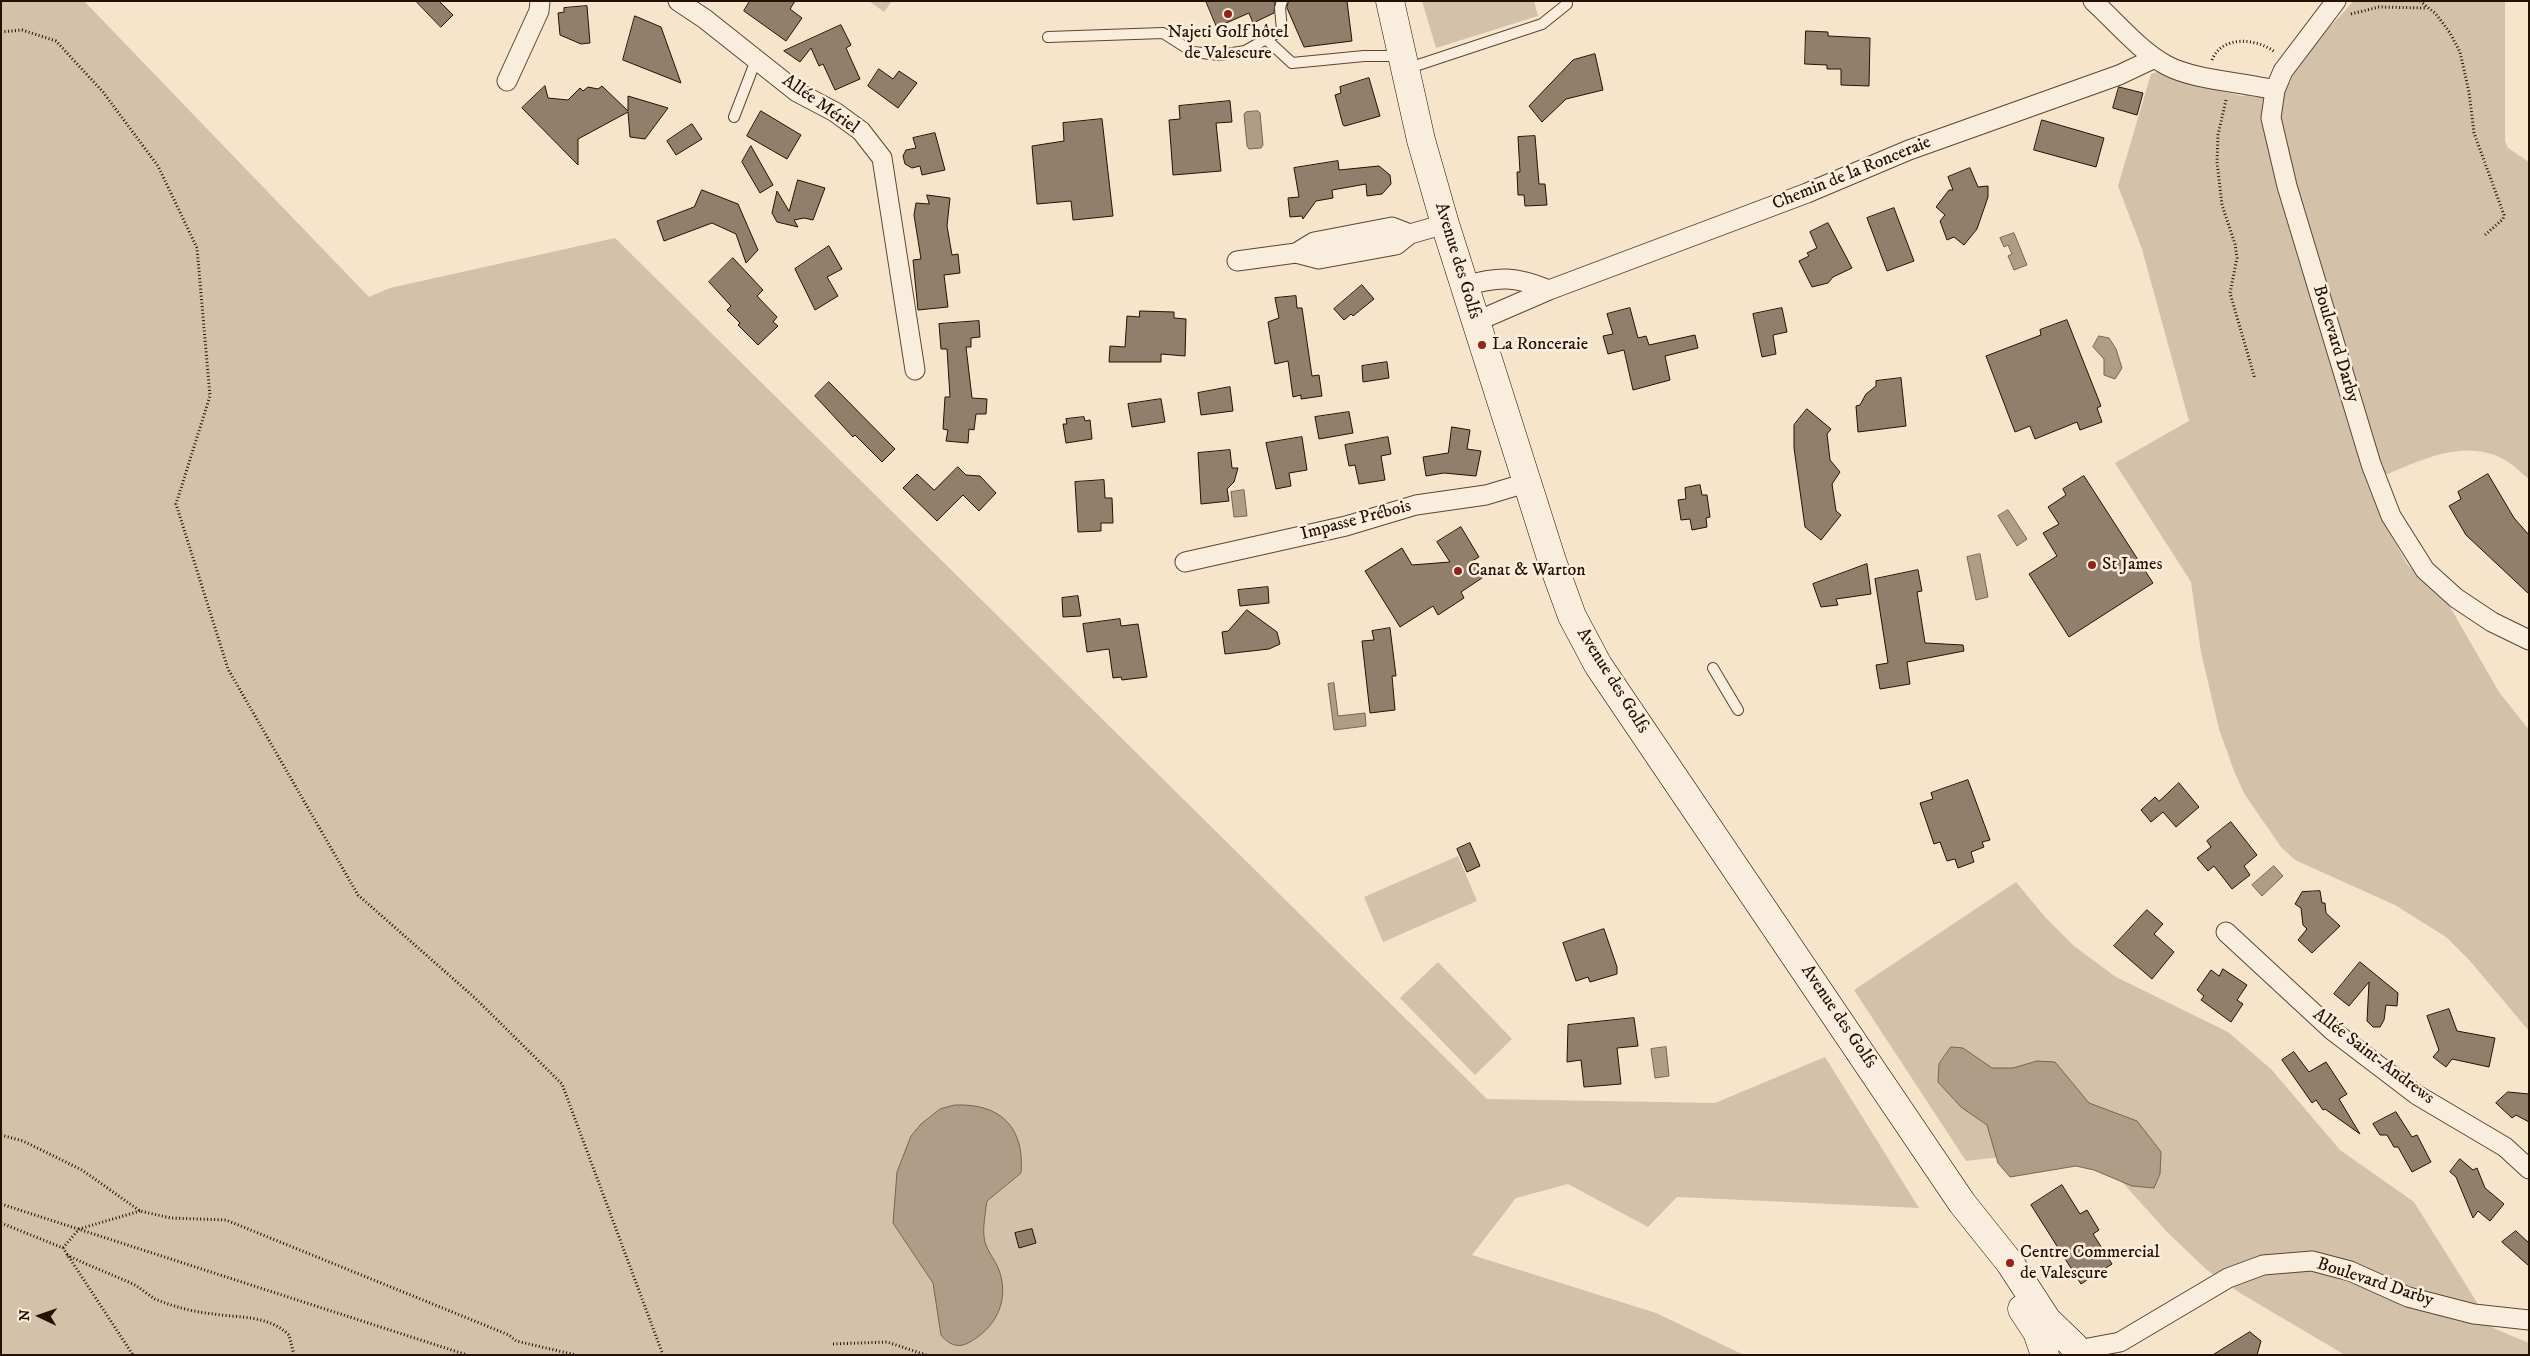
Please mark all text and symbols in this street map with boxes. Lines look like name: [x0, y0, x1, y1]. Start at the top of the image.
marker: Najeti Golf hôtel de Valescure: [1222, 8, 1234, 20]
place label: Najeti Golf hôtel de Valescure: [1167, 22, 1289, 64]
street label: Allée Mériel: [777, 71, 863, 139]
street label: Chemin de la Ronceraie: [1770, 132, 1934, 216]
street label: Avenue des Golfs: [1429, 200, 1485, 322]
street label: Boulevard Darby: [2307, 283, 2363, 405]
place label: La Ronceraie: [1492, 334, 1588, 356]
marker: La Ronceraie: [1476, 339, 1488, 351]
street label: Impasse Prébois: [1298, 496, 1414, 546]
place label: St James: [2102, 554, 2162, 576]
marker: St James: [2086, 559, 2098, 571]
place label: Canat & Warton: [1468, 560, 1586, 582]
marker: Canat & Warton: [1452, 565, 1464, 577]
street label: Avenue des Golfs: [1571, 624, 1653, 738]
street label: Avenue des Golfs: [1795, 961, 1881, 1073]
street label: Allée Saint-Andrews: [2308, 1004, 2438, 1110]
place label: Centre Commercial de Valescure: [2020, 1242, 2160, 1284]
street label: Boulevard Darby: [2314, 1254, 2436, 1312]
marker: Centre Commercial de Valescure: [2004, 1257, 2016, 1269]
north arrow: [15, 1291, 65, 1341]
text: N: [16, 1309, 34, 1321]

